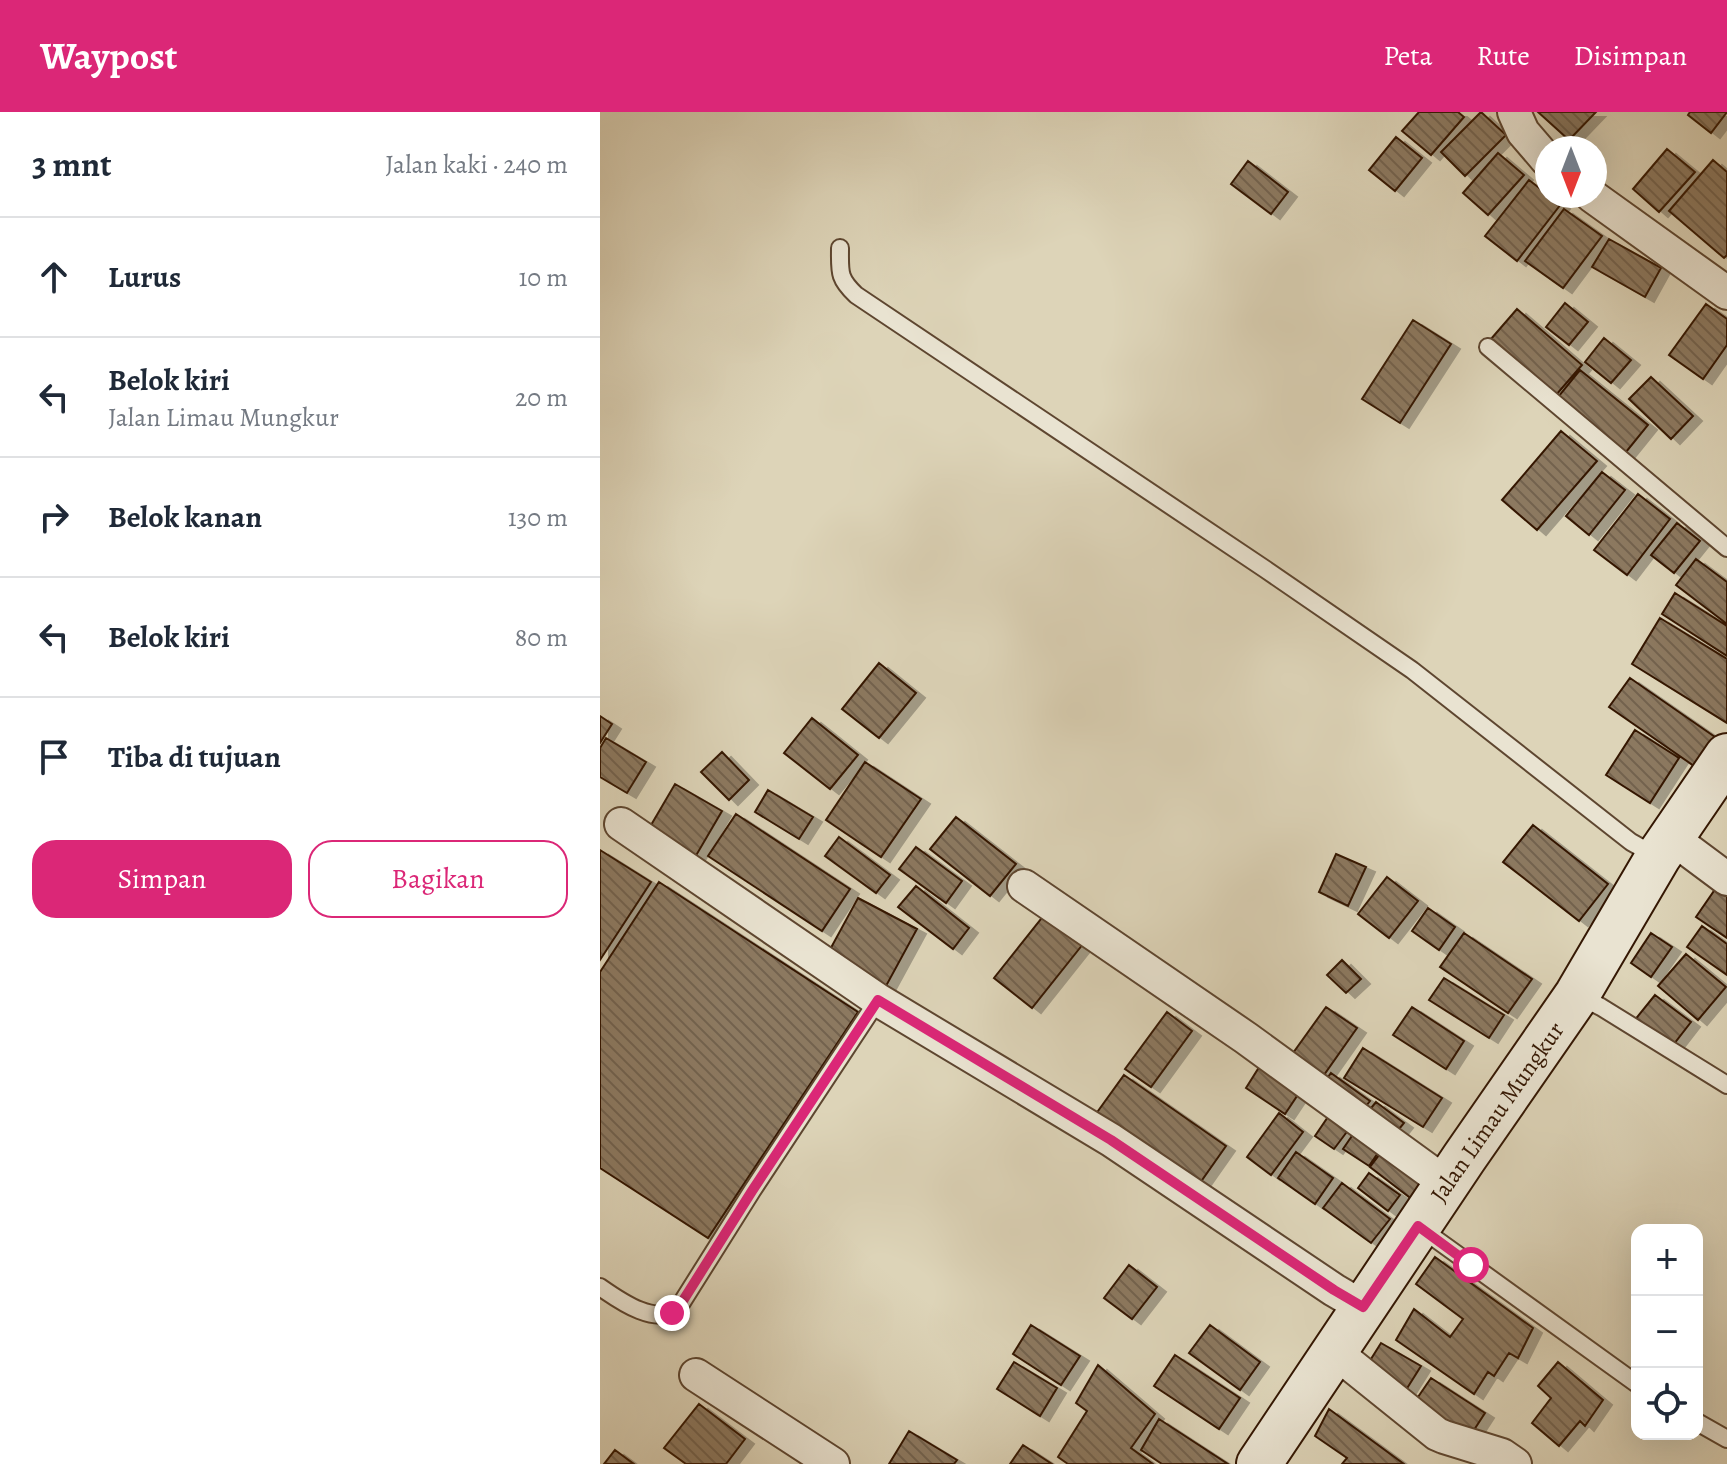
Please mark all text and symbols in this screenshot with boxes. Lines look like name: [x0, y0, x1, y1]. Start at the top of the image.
text: Waypost: [40, 30, 177, 82]
text: Peta: [1384, 37, 1433, 75]
text: Rute: [1477, 37, 1530, 75]
text: Disimpan: [1574, 37, 1687, 75]
north arrow: [1535, 136, 1607, 208]
text: 3 mnt: [32, 141, 111, 188]
text: Jalan kaki · 240 m: [385, 147, 568, 182]
icon: ahead: [32, 255, 76, 299]
text: Lurus: [108, 257, 181, 297]
text: 10 m: [518, 260, 568, 295]
text: Belok kiri: [108, 360, 230, 400]
icon: left: [32, 375, 76, 419]
text: 20 m: [515, 380, 568, 415]
text: Jalan Limau Mungkur: [108, 400, 339, 435]
icon: right: [32, 495, 76, 539]
text: Belok kanan: [108, 497, 262, 537]
text: 130 m: [508, 500, 568, 535]
icon: left: [32, 615, 76, 659]
text: Belok kiri: [108, 617, 230, 657]
text: 80 m: [515, 620, 568, 655]
icon: arrive: [32, 735, 76, 779]
text: Tiba di tujuan: [108, 737, 281, 777]
button: Simpan: [32, 840, 292, 918]
button: Bagikan: [308, 840, 568, 918]
street label: Jalan Limau Mungkur: [1423, 1015, 1571, 1209]
map controls: [1631, 1224, 1703, 1440]
button: +: [1631, 1224, 1703, 1296]
route start: [1453, 1247, 1489, 1283]
route end: [654, 1295, 690, 1331]
button: −: [1631, 1296, 1703, 1368]
button: locate: [1631, 1368, 1703, 1440]

